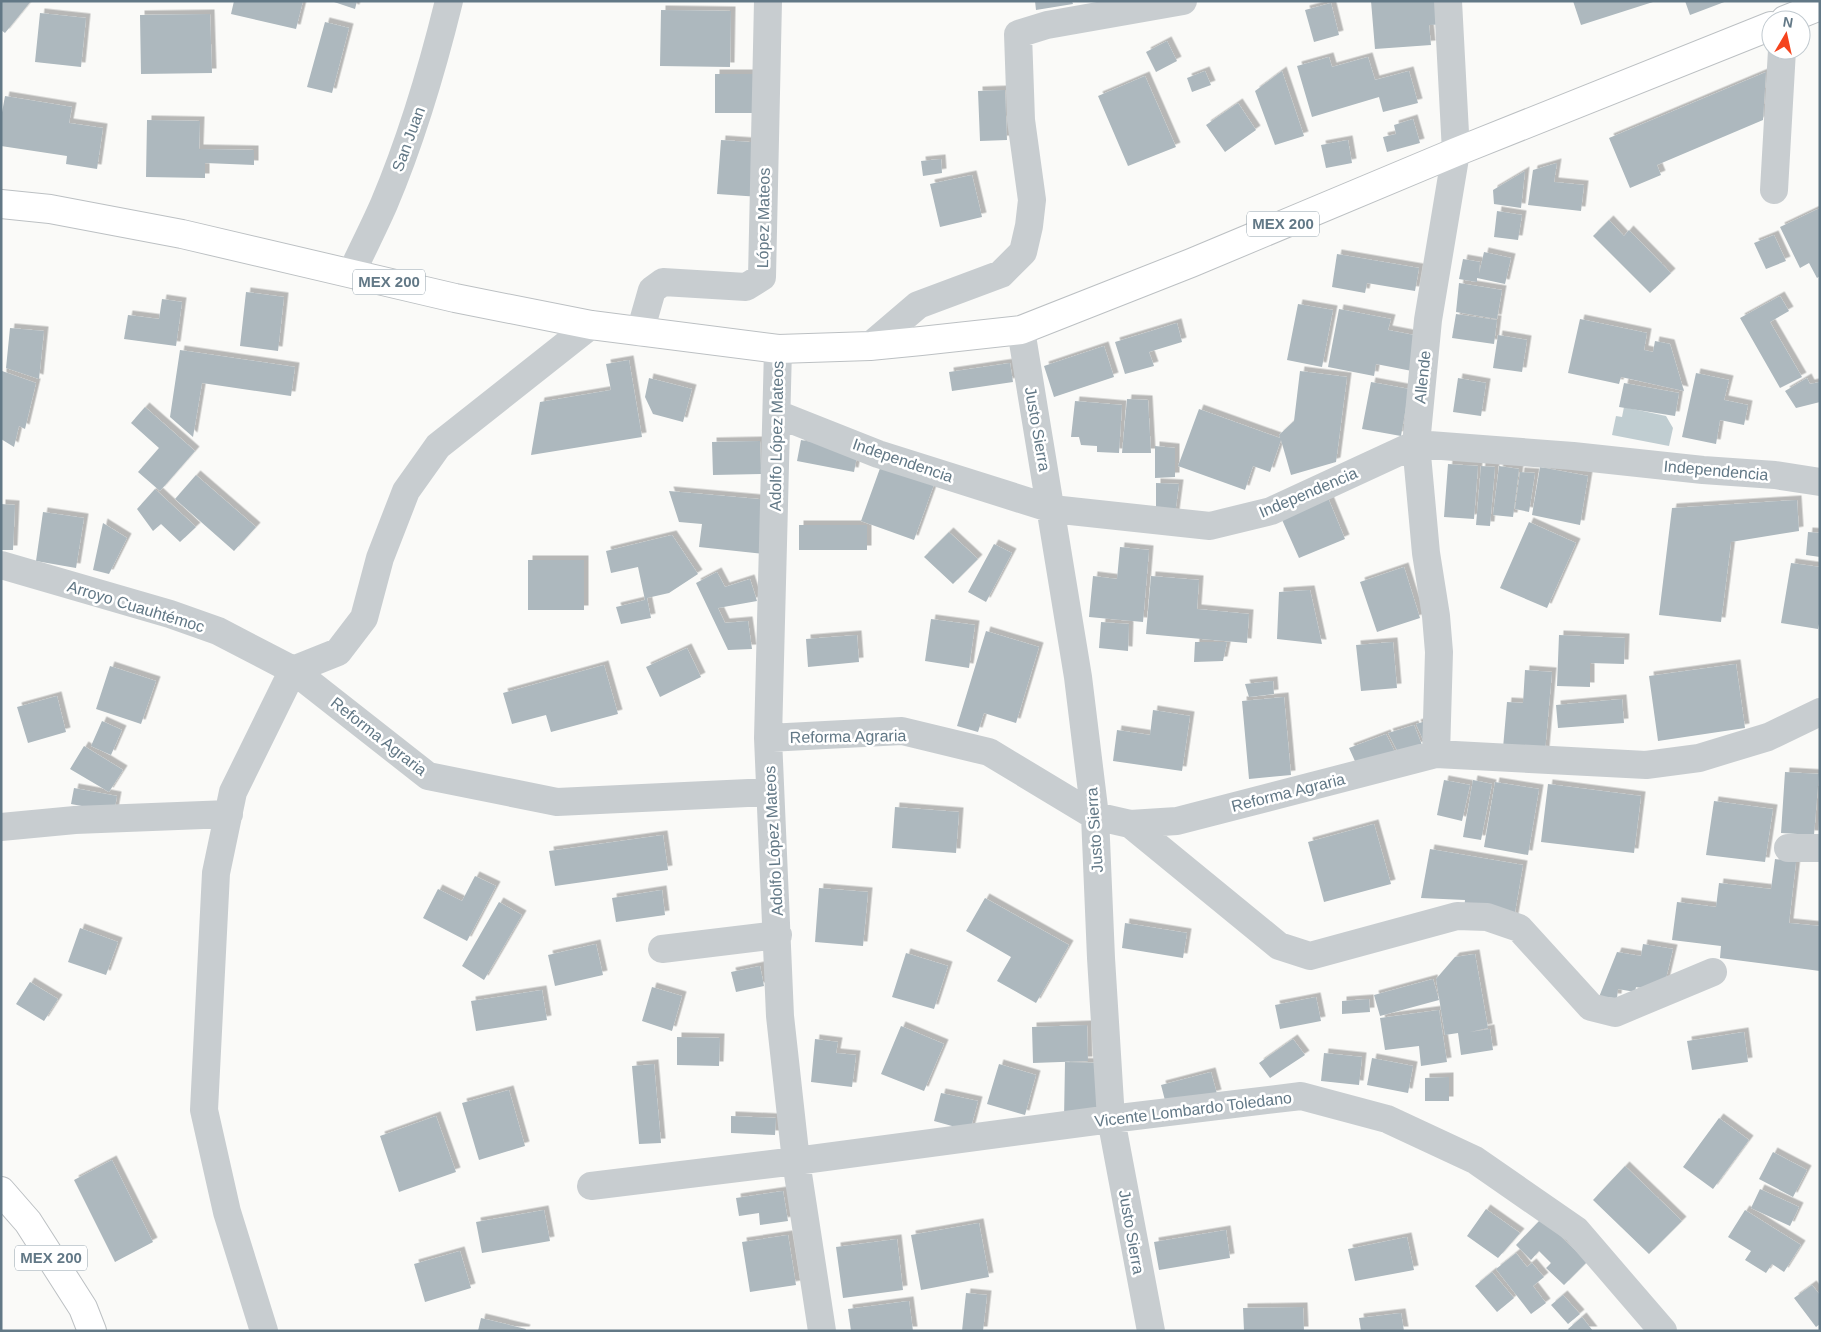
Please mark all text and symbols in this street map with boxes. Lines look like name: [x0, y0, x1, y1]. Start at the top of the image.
north arrow: [1761, 10, 1811, 60]
text: N: [1782, 13, 1794, 31]
street label: San Juan: [389, 104, 428, 174]
street label: López Mateos: [754, 168, 773, 268]
road number: MEX 200: [1247, 212, 1319, 236]
road number: MEX 200: [353, 270, 425, 294]
street label: Allende: [1411, 350, 1434, 404]
street label: Adolfo López Mateos: [767, 361, 786, 511]
street label: Justo Sierra: [1022, 386, 1053, 473]
street label: Independencia: [850, 435, 955, 486]
street label: Independencia: [1663, 457, 1769, 484]
street label: Independencia: [1257, 464, 1360, 521]
street label: Arroyo Cuauhtémoc: [65, 578, 206, 635]
street label: Reforma Agraria: [328, 694, 430, 779]
street label: Reforma Agraria: [790, 727, 906, 746]
street label: Adolfo López Mateos: [761, 765, 786, 916]
street label: Reforma Agraria: [1230, 770, 1347, 815]
street label: Justo Sierra: [1083, 787, 1106, 873]
street label: Vicente Lombardo Toledano: [1093, 1089, 1293, 1130]
street label: Justo Sierra: [1116, 1189, 1147, 1276]
road number: MEX 200: [15, 1246, 87, 1270]

